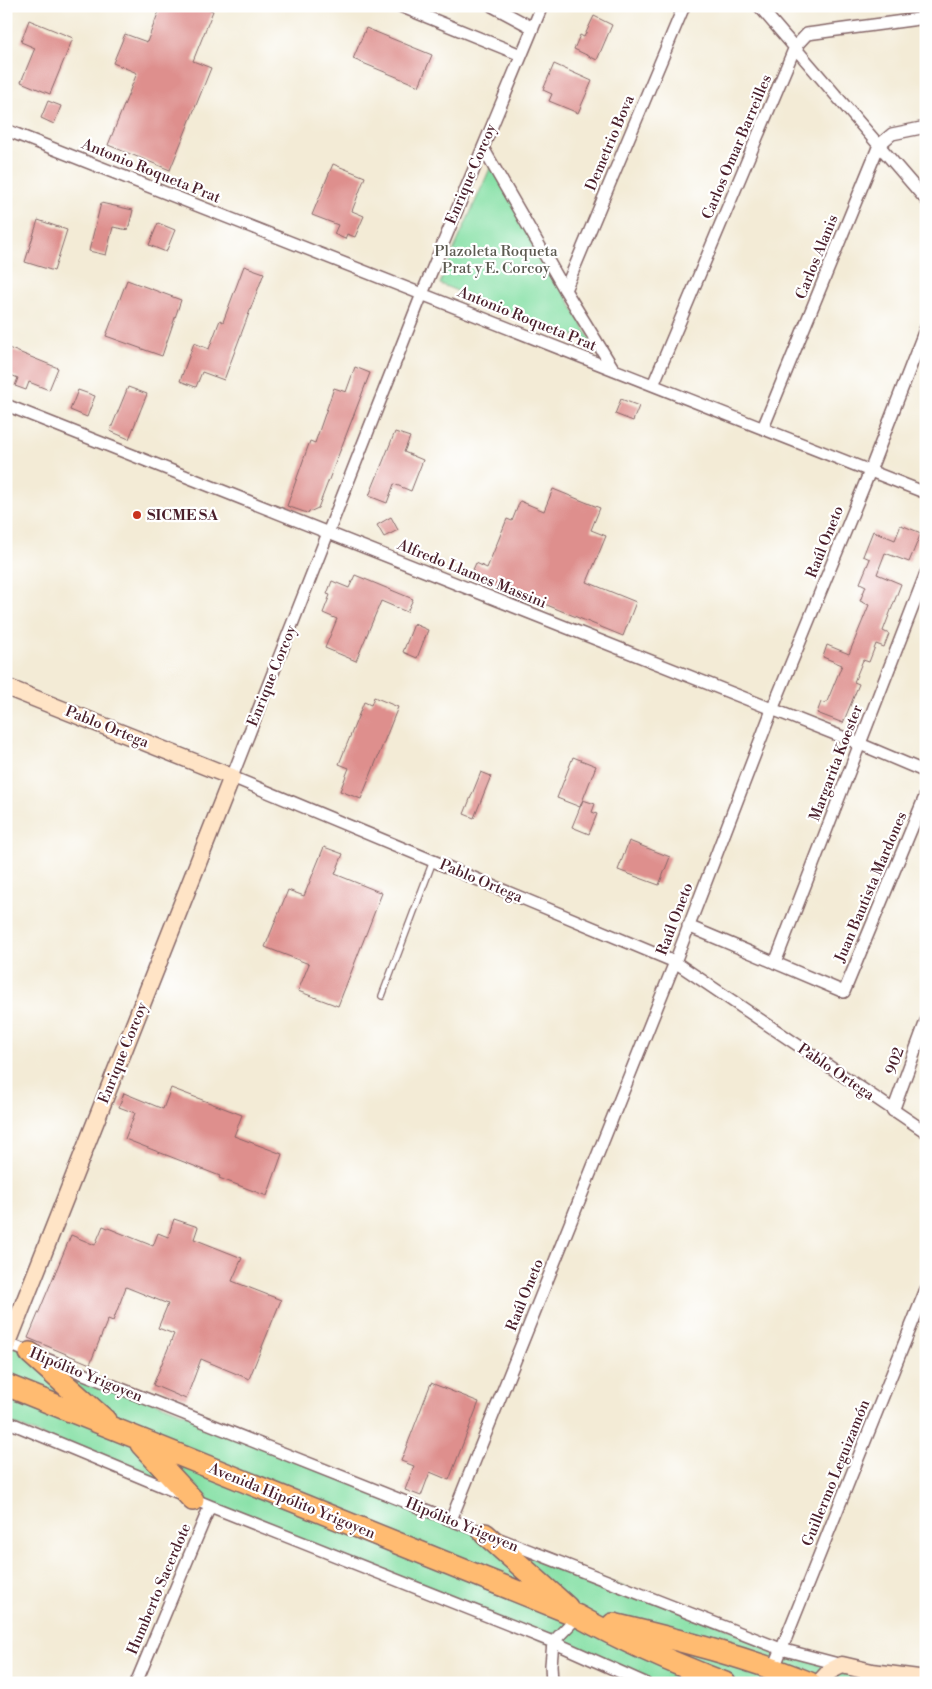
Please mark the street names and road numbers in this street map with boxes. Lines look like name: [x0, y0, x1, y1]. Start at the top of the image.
street label: Carlos Omar Barreilles: [698, 72, 776, 222]
street label: Demetrio Bova: [581, 92, 639, 194]
street label: Enrique Corcoy: [441, 120, 501, 227]
street label: Antonio Roqueta Prat: [78, 134, 224, 208]
street label: Carlos Alanis: [791, 212, 843, 302]
street label: Antonio Roqueta Prat: [454, 282, 600, 356]
street label: Raúl Oneto: [802, 503, 848, 581]
street label: Alfredo Llames Massini: [394, 535, 549, 613]
street label: Enrique Corcoy: [243, 622, 301, 729]
street label: Pablo Ortega: [62, 702, 152, 753]
street label: Margarita Koester: [805, 702, 867, 824]
street label: Juan Bautista Mardones: [830, 809, 911, 966]
street label: Pablo Ortega: [437, 855, 526, 907]
street label: Raúl Oneto: [652, 880, 698, 958]
street label: Enrique Corcoy: [94, 999, 152, 1106]
street label: Pablo Ortega: [794, 1039, 878, 1105]
street label: 902: [881, 1045, 909, 1077]
street label: Raúl Oneto: [502, 1256, 548, 1334]
street label: Hipólito Yrigoyen: [27, 1344, 145, 1406]
street label: Guillermo Leguizamón: [798, 1397, 874, 1549]
street label: Avenida Hipólito Yrigoyen: [205, 1458, 378, 1543]
street label: Hipólito Yrigoyen: [403, 1494, 521, 1556]
street label: Humberto Sacerdote: [123, 1521, 195, 1657]

